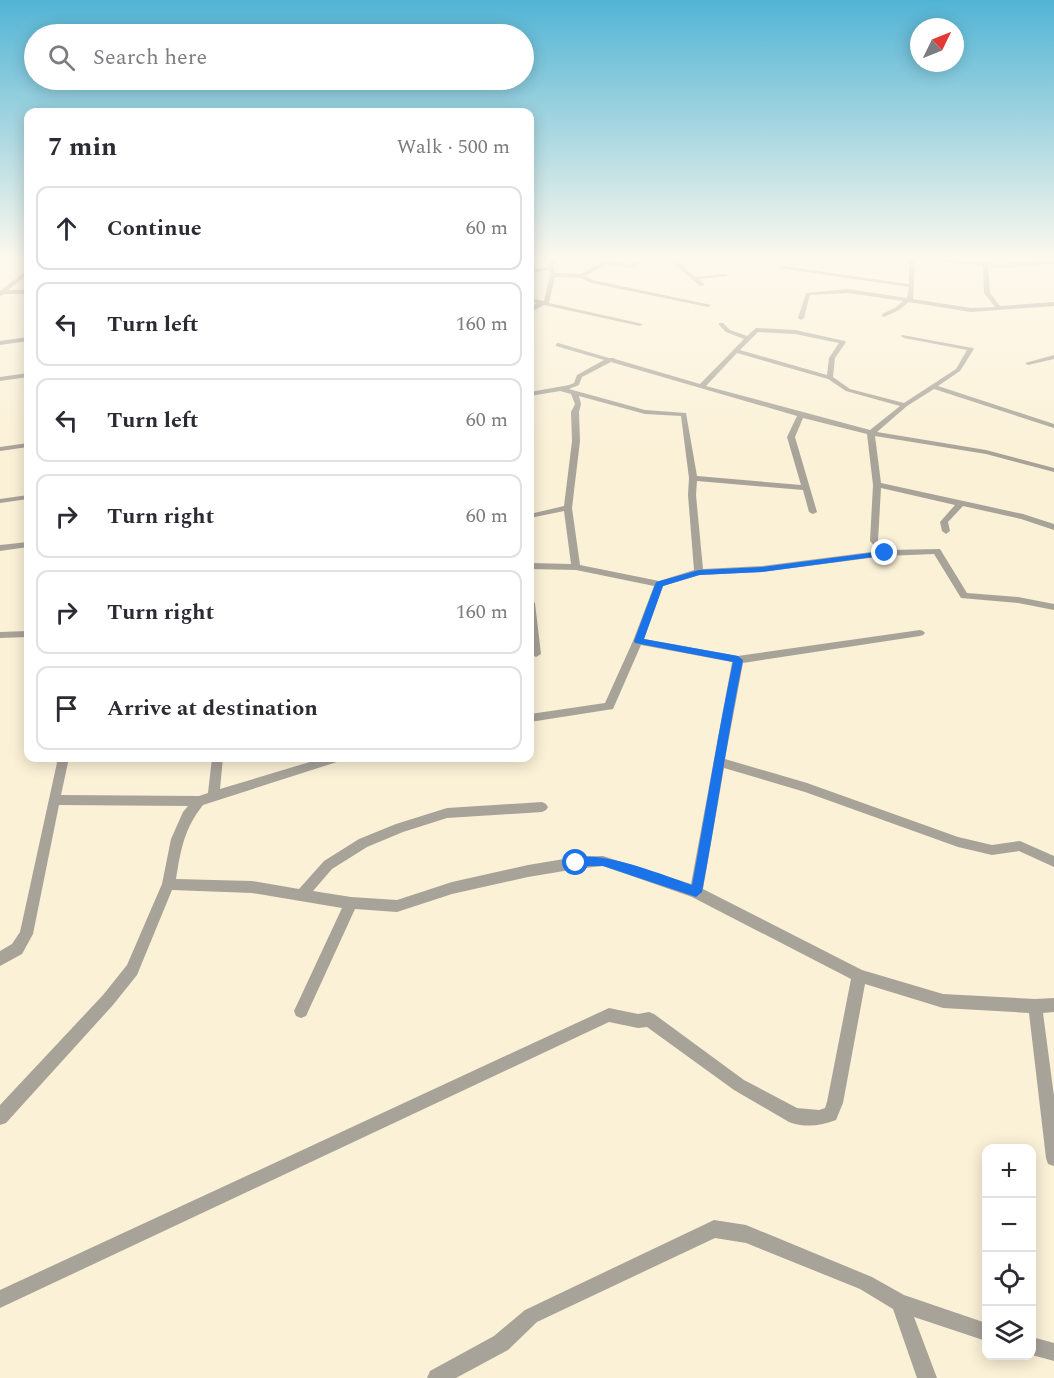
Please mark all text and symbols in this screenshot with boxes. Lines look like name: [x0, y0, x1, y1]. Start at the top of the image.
north arrow: [910, 18, 964, 72]
search box: [24, 24, 534, 90]
icon: search: [45, 41, 78, 74]
text: Search here: [93, 41, 207, 74]
text: 7 min: [48, 127, 117, 167]
text: Walk · 500 m: [397, 132, 510, 162]
icon: ahead: [50, 212, 83, 245]
text: Continue: [107, 212, 202, 245]
text: 60 m: [466, 213, 508, 243]
icon: left: [50, 308, 83, 341]
text: Turn left: [107, 308, 199, 341]
text: 160 m: [456, 309, 508, 339]
icon: left: [50, 404, 83, 437]
text: Turn left: [107, 404, 199, 437]
text: 60 m: [466, 405, 508, 435]
icon: right: [50, 500, 83, 533]
text: Turn right: [107, 500, 214, 533]
text: 60 m: [466, 501, 508, 531]
route end: [871, 539, 897, 565]
icon: right: [50, 596, 83, 629]
text: Turn right: [107, 596, 214, 629]
text: 160 m: [456, 597, 508, 627]
icon: arrive: [50, 692, 83, 725]
text: Arrive at destination: [107, 692, 318, 725]
route start: [562, 849, 588, 875]
map controls: [982, 1144, 1036, 1360]
button: +: [982, 1144, 1036, 1198]
button: −: [982, 1198, 1036, 1252]
button: locate: [982, 1252, 1036, 1306]
button: layers: [982, 1306, 1036, 1360]

